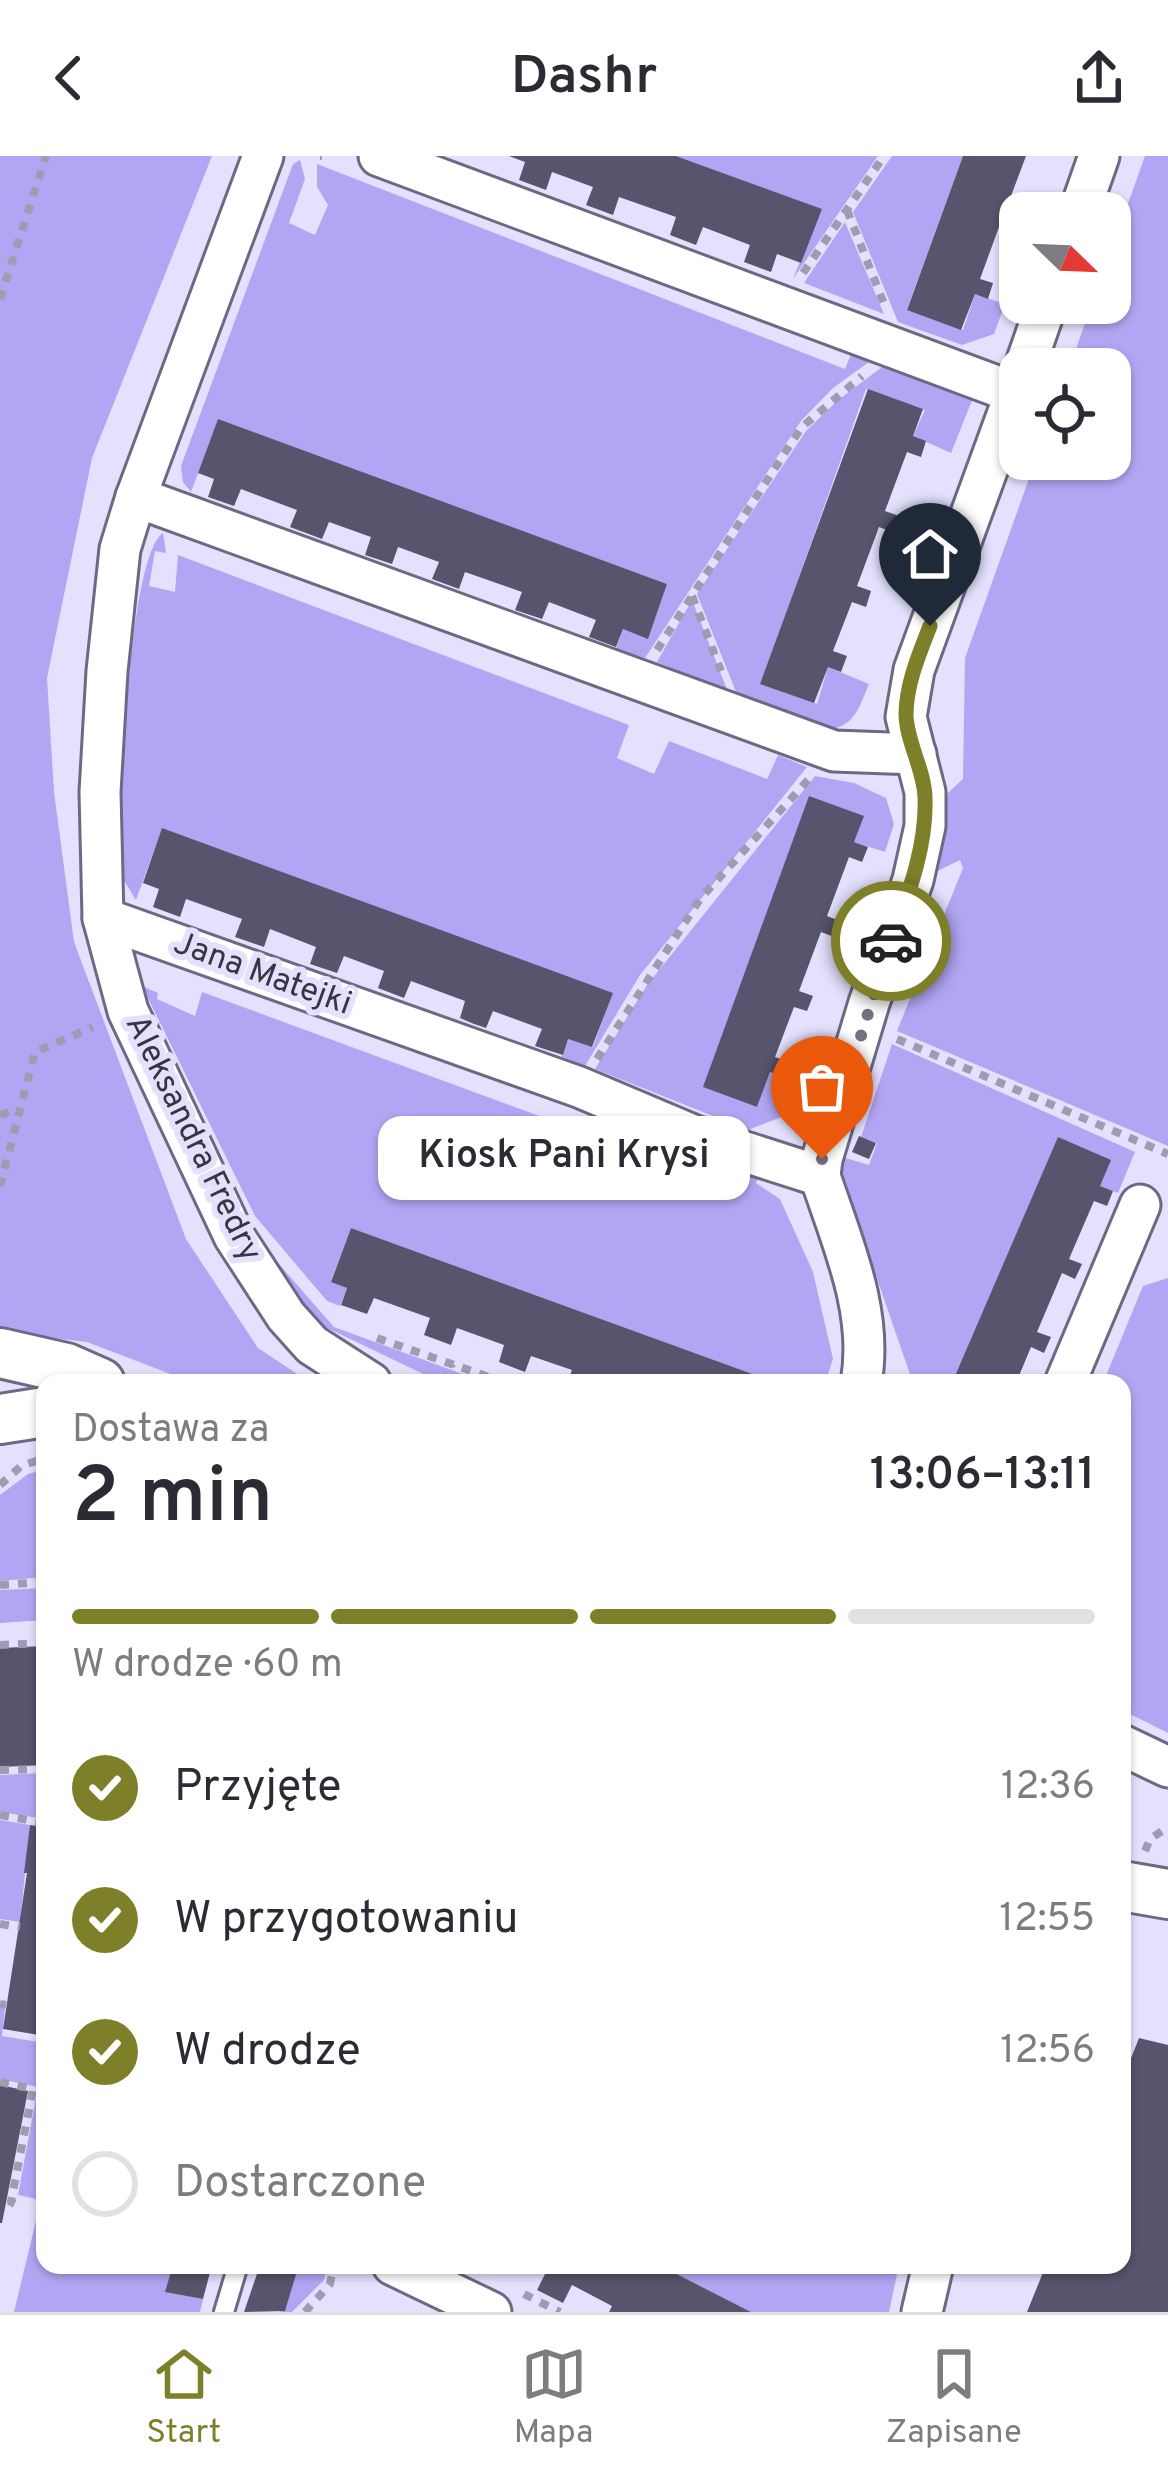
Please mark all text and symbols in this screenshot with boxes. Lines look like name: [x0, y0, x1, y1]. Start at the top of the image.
text: Dashr: [511, 44, 657, 113]
icon: back: [36, 45, 102, 111]
icon: share: [1066, 45, 1132, 111]
north arrow: [999, 192, 1131, 324]
map controls: [999, 192, 1131, 480]
button: locate: [999, 348, 1131, 480]
pin: [879, 503, 981, 626]
icon: home: [897, 521, 963, 587]
courier: [831, 881, 951, 1001]
icon: car: [858, 908, 924, 974]
street label: Jana Matejki: [167, 923, 357, 1027]
street label: Aleksandra Fredry: [114, 1009, 270, 1269]
pin: [771, 1036, 873, 1159]
icon: bag: [789, 1054, 855, 1120]
callout: Kiosk Pani Krysi: [378, 1117, 750, 1201]
text: Kiosk Pani Krysi: [418, 1133, 710, 1182]
text: Dostawa za: [72, 1407, 269, 1456]
text: 13:06–13:11: [870, 1448, 1095, 1505]
text: 2 min: [72, 1451, 273, 1550]
text: W drodze · 60 m: [72, 1642, 343, 1691]
icon: check: [72, 1755, 138, 1821]
text: Przyjęte: [174, 1760, 342, 1817]
text: 12:36: [1001, 1764, 1095, 1813]
icon: check: [72, 1887, 138, 1953]
text: W przygotowaniu: [174, 1892, 519, 1949]
text: 12:55: [999, 1896, 1095, 1945]
icon: check: [72, 2019, 138, 2085]
text: W drodze: [174, 2024, 361, 2081]
text: 12:56: [1000, 2028, 1095, 2077]
text: Dostarczone: [174, 2156, 426, 2213]
tab: Start: [146, 2341, 221, 2455]
tab: Mapa: [514, 2341, 593, 2455]
tab: Zapisane: [886, 2341, 1022, 2455]

